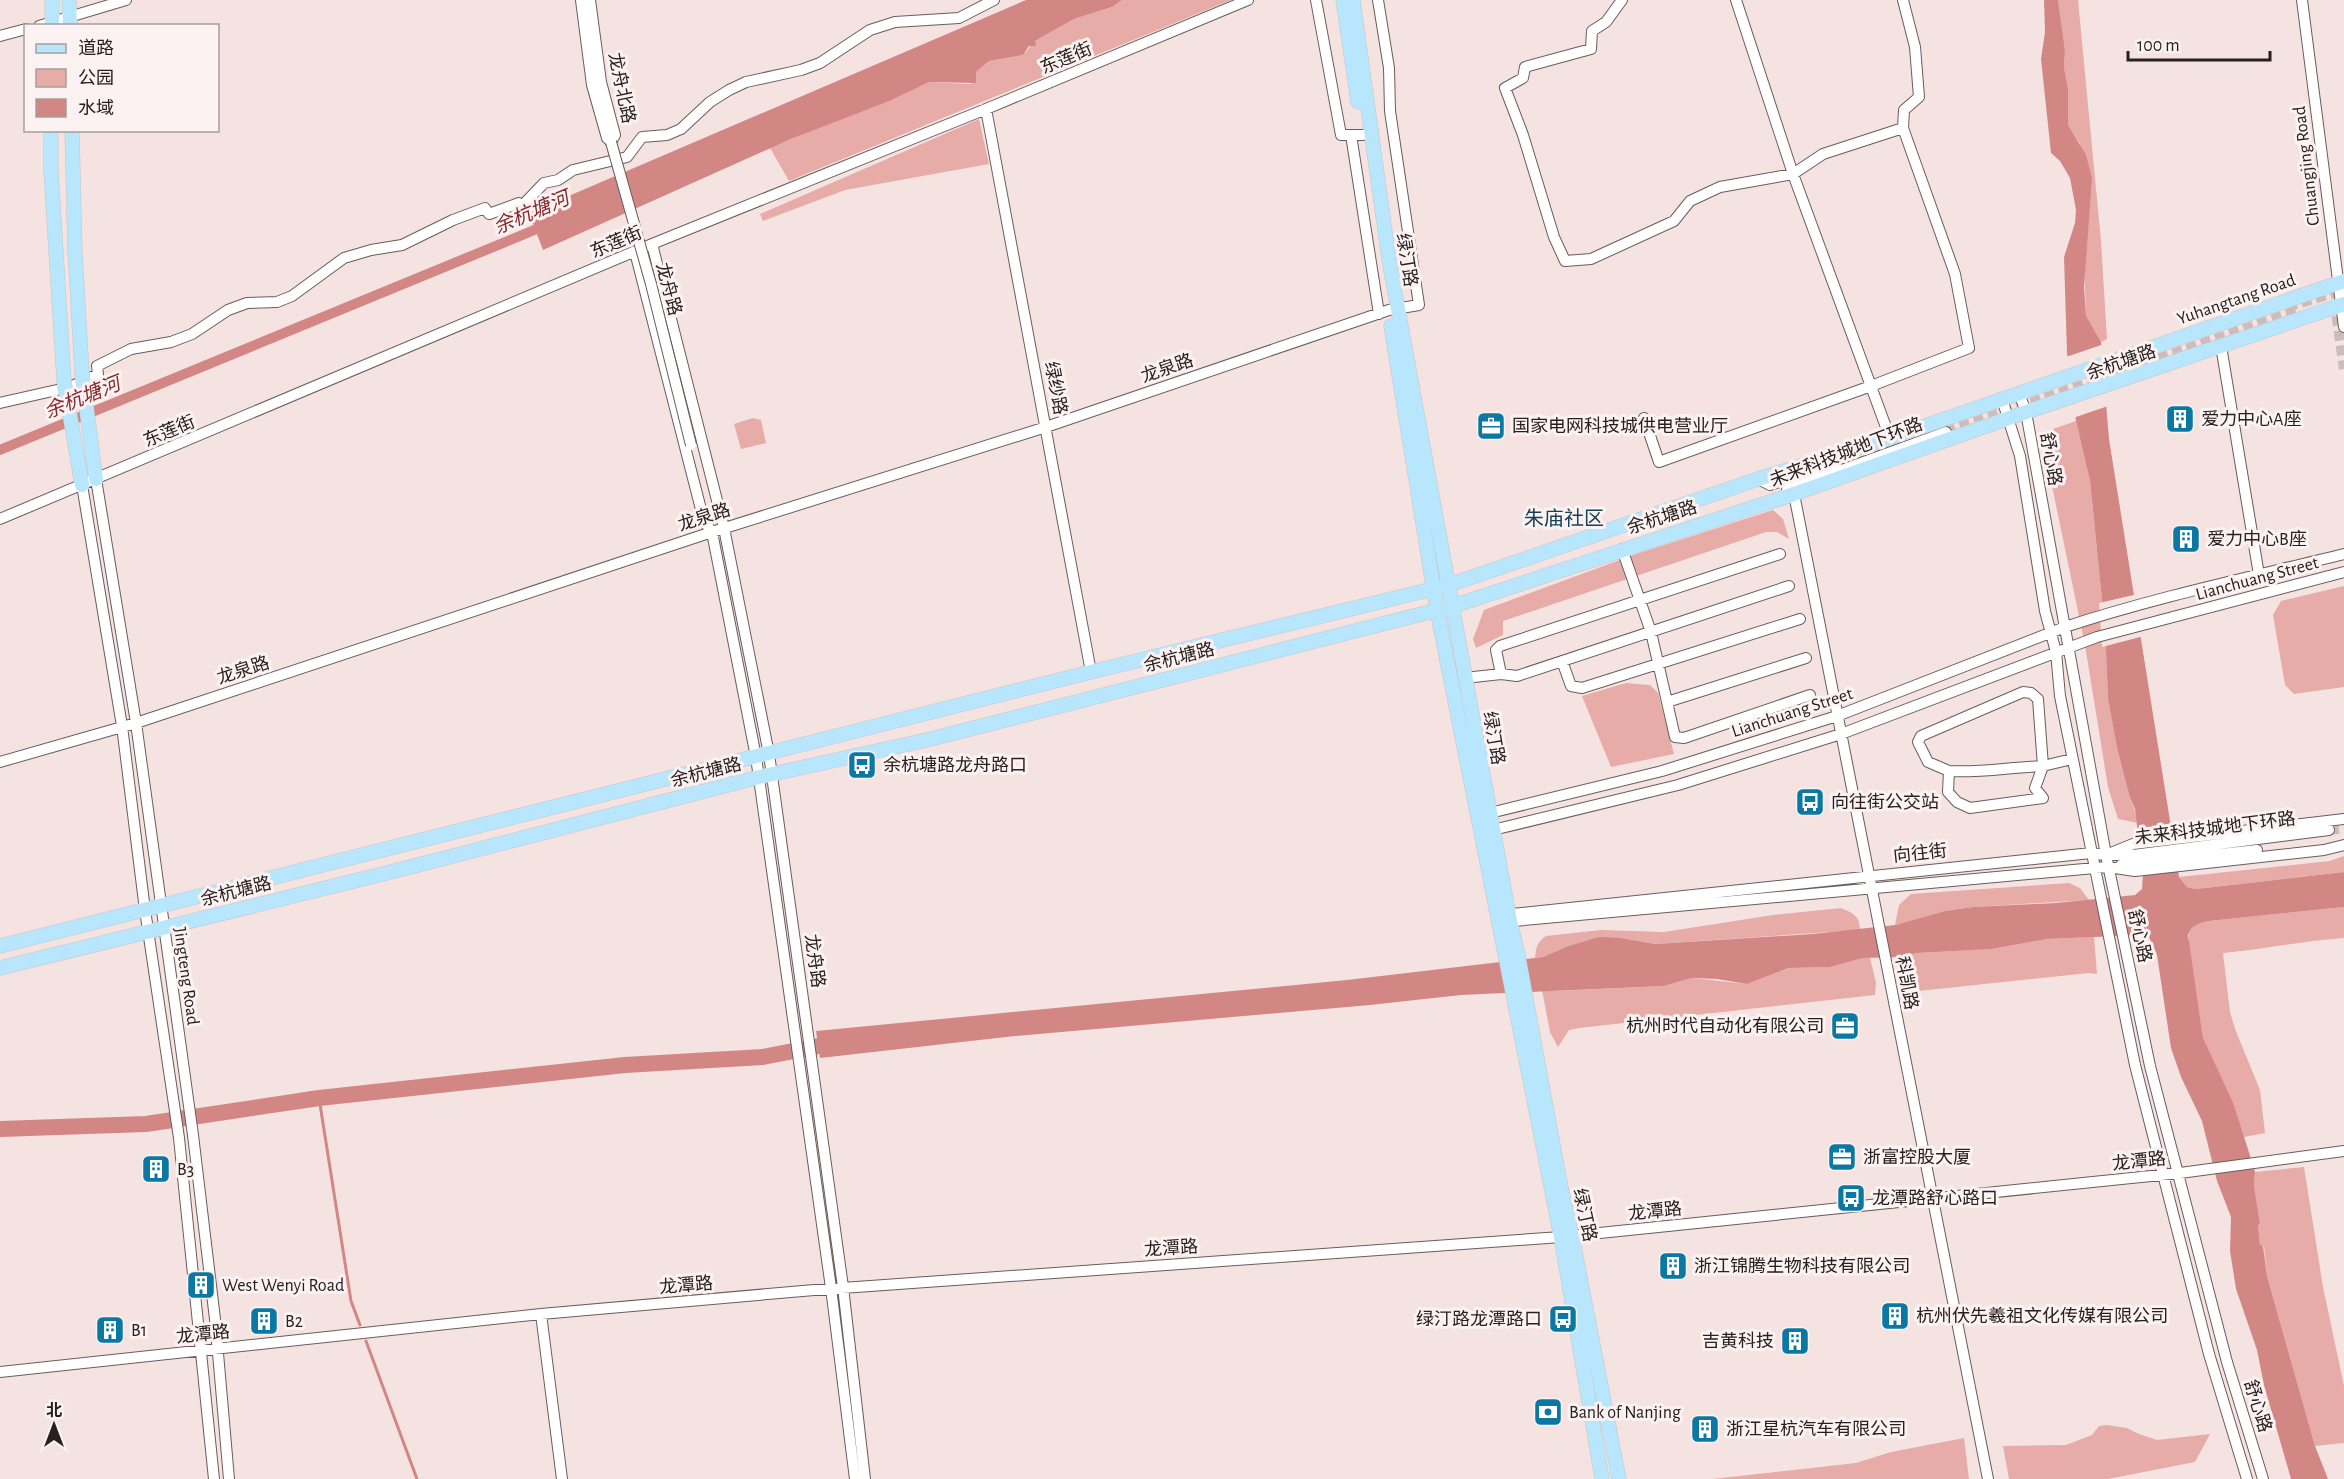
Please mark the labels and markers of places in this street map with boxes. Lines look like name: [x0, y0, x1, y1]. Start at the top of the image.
building icon: 爱力中心A座: [2164, 403, 2196, 435]
place label: 爱力中心A座: [2201, 409, 2301, 429]
office icon: 国家电网科技城供电营业厅: [1475, 410, 1507, 442]
place label: 国家电网科技城供电营业厅: [1512, 416, 1728, 436]
building icon: 爱力中心B座: [2170, 523, 2202, 555]
place label: 爱力中心B座: [2207, 529, 2307, 549]
bus stop icon: 余杭塘路龙舟路口: [846, 749, 878, 781]
place label: 余杭塘路龙舟路口: [883, 755, 1027, 775]
bus stop icon: 向往街公交站: [1794, 786, 1826, 818]
place label: 向往街公交站: [1831, 792, 1939, 812]
office icon: 杭州时代自动化有限公司: [1829, 1010, 1861, 1042]
place label: 杭州时代自动化有限公司: [1626, 1016, 1824, 1036]
office icon: 浙富控股大厦: [1826, 1141, 1858, 1173]
place label: 浙富控股大厦: [1863, 1147, 1971, 1167]
building icon: B3: [140, 1153, 172, 1185]
place label: B3: [177, 1161, 194, 1179]
bus stop icon: 龙潭路舒心路口: [1835, 1182, 1867, 1214]
place label: 龙潭路舒心路口: [1872, 1188, 1998, 1208]
building icon: 浙江锦腾生物科技有限公司: [1657, 1250, 1689, 1282]
place label: 浙江锦腾生物科技有限公司: [1694, 1256, 1910, 1276]
building icon: West Wenyi Road: [185, 1269, 217, 1301]
place label: West Wenyi Road: [222, 1277, 344, 1295]
building icon: 杭州伏先羲祖文化传媒有限公司: [1879, 1300, 1911, 1332]
bus stop icon: 绿汀路龙潭路口: [1547, 1303, 1579, 1335]
building icon: B2: [248, 1305, 280, 1337]
place label: 杭州伏先羲祖文化传媒有限公司: [1916, 1306, 2168, 1326]
place label: 绿汀路龙潭路口: [1416, 1309, 1542, 1329]
place label: B2: [285, 1313, 303, 1331]
building icon: B1: [94, 1314, 126, 1346]
place label: B1: [131, 1322, 147, 1340]
building icon: 吉黄科技: [1779, 1325, 1811, 1357]
place label: 吉黄科技: [1702, 1331, 1774, 1351]
bank icon: Bank of Nanjing: [1532, 1396, 1564, 1428]
place label: Bank of Nanjing: [1569, 1404, 1681, 1422]
building icon: 浙江星杭汽车有限公司: [1689, 1413, 1721, 1445]
place label: 浙江星杭汽车有限公司: [1726, 1419, 1906, 1439]

